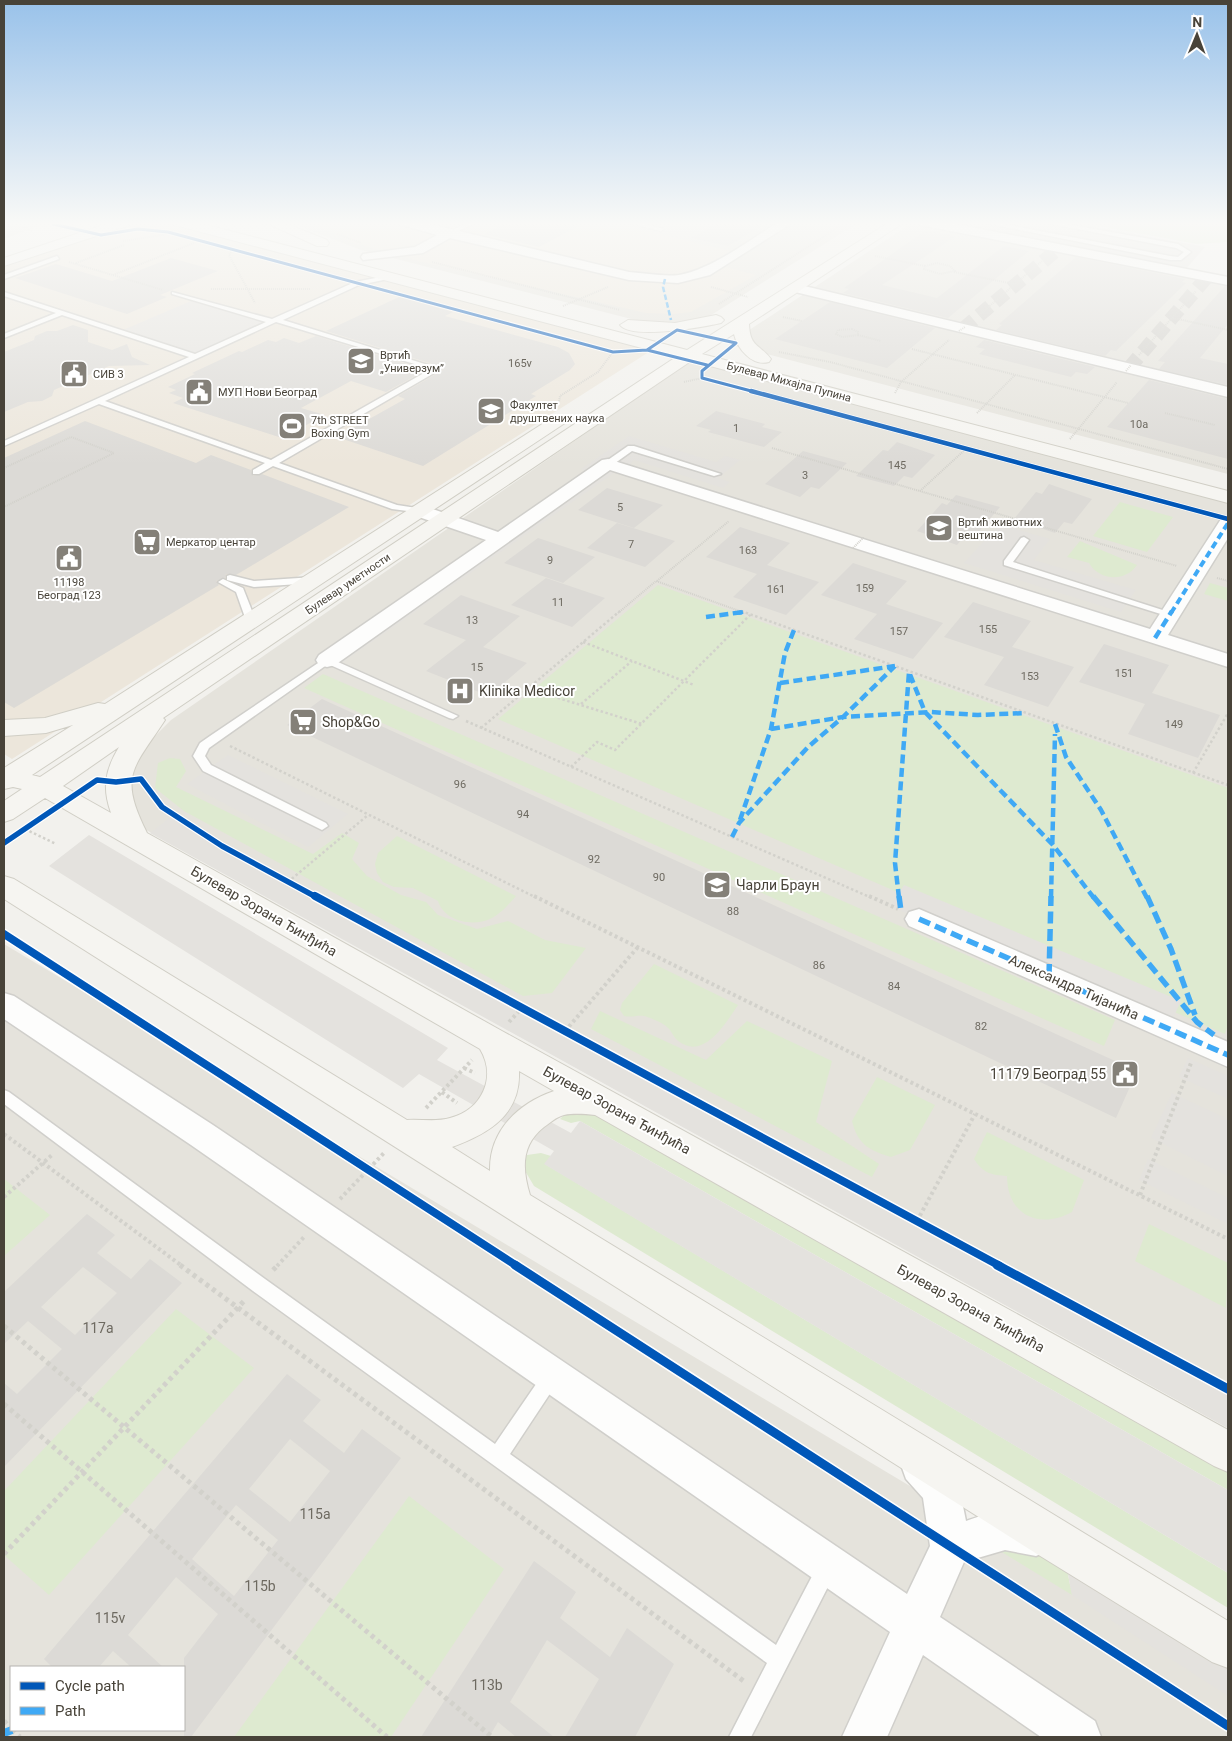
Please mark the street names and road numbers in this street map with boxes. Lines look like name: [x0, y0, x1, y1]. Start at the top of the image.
street label: Булевар Михајла Пупина: [725, 359, 853, 405]
street label: Булевар уметности: [303, 551, 393, 617]
street label: Булевар Зорана Ђинђића: [188, 863, 340, 959]
street label: Александра Тијанића: [1006, 951, 1142, 1023]
street label: Булевар Зорана Ђинђића: [541, 1063, 693, 1157]
street label: Булевар Зорана Ђинђића: [895, 1261, 1047, 1355]

